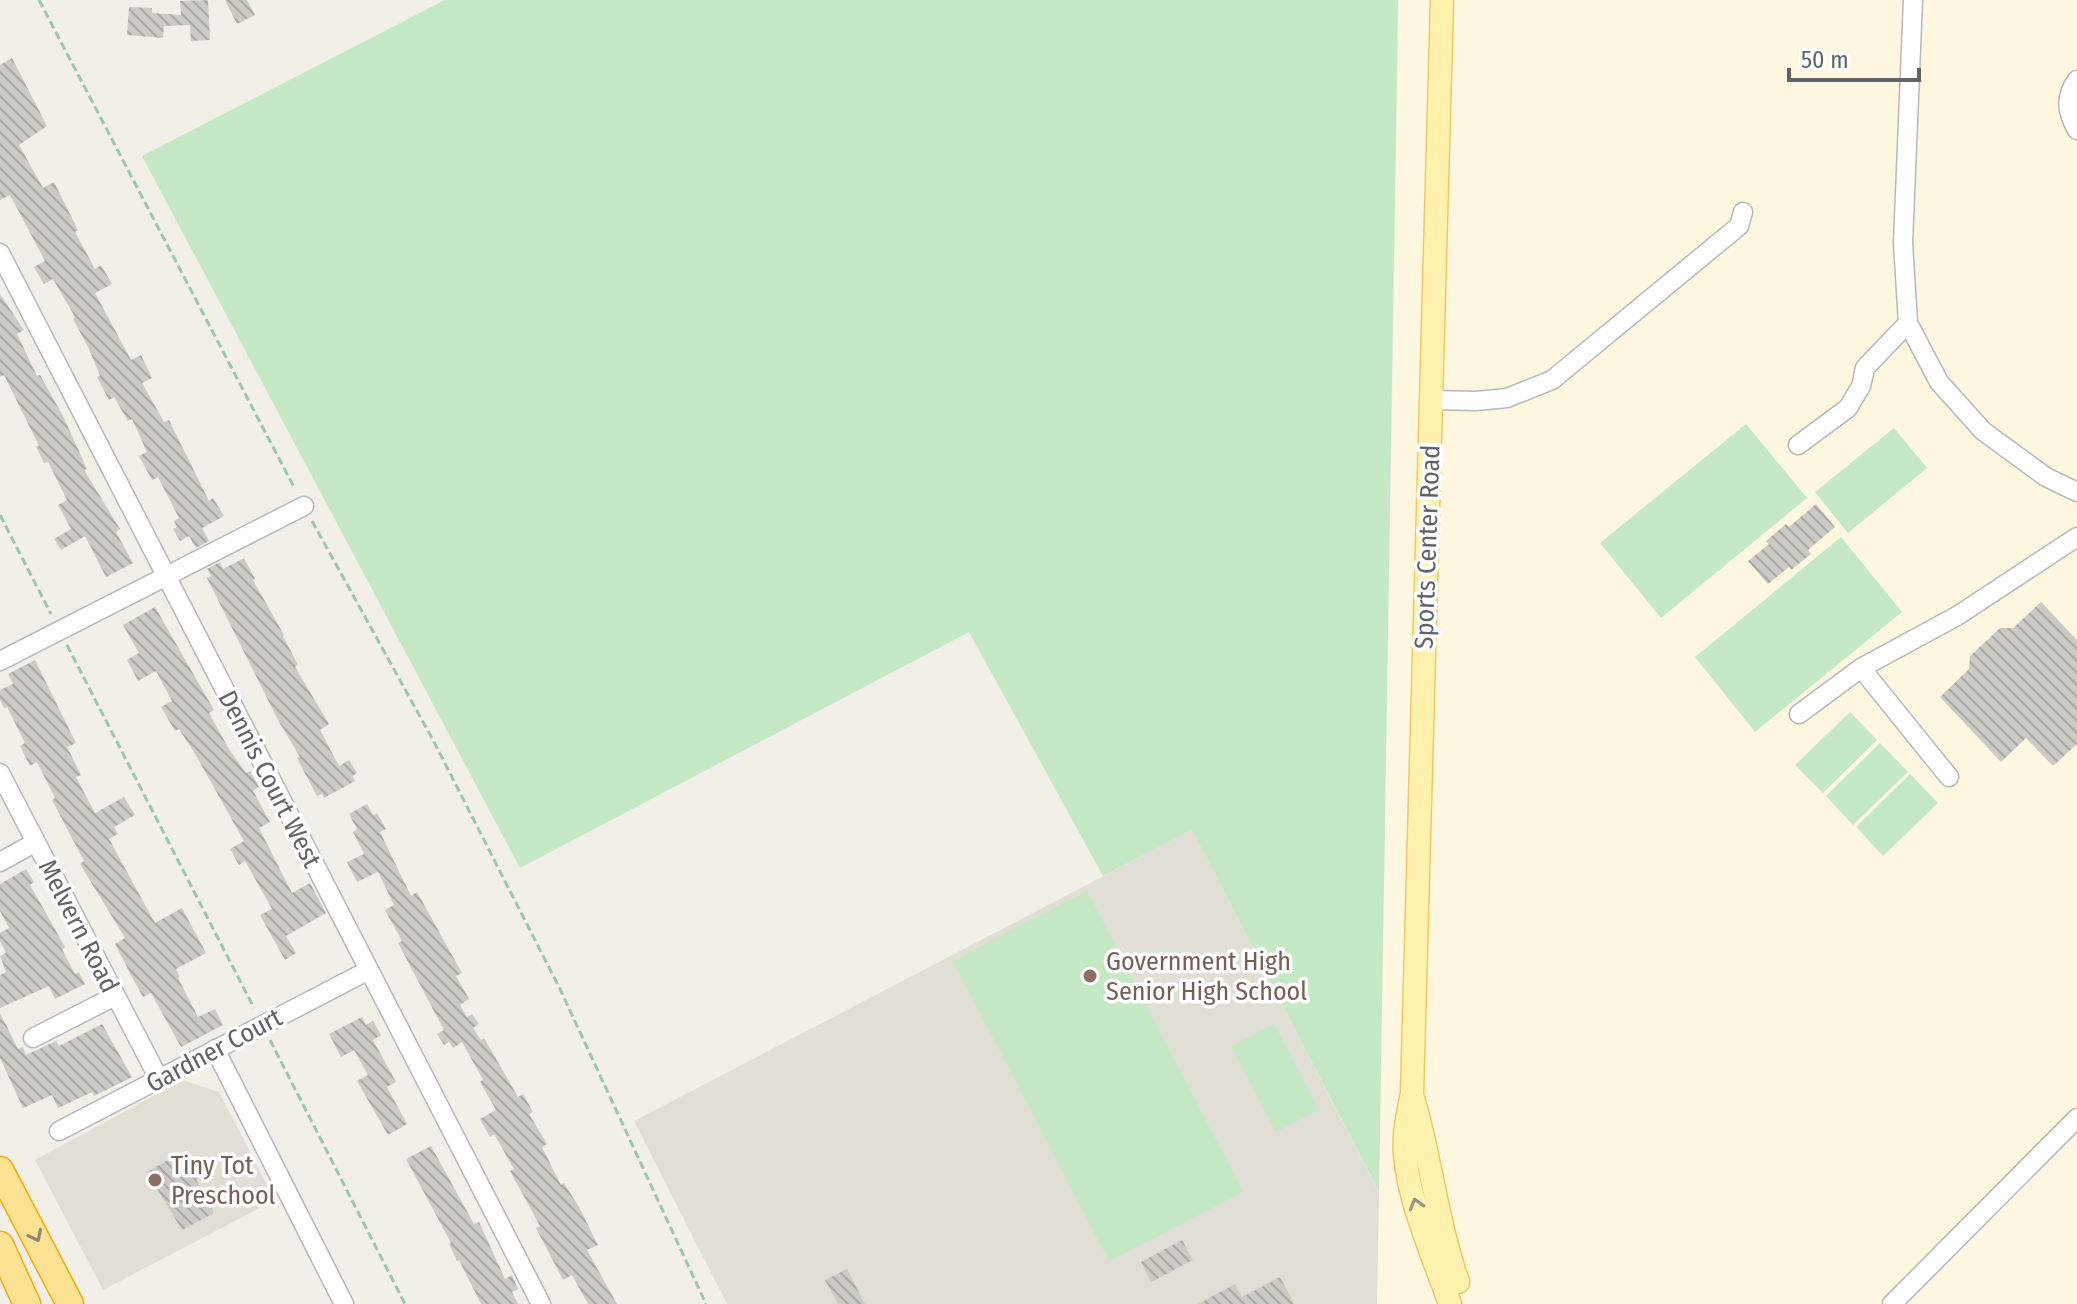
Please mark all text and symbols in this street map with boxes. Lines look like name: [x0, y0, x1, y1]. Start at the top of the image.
scale bar: [1789, 32, 1919, 82]
text: 50 m: [1801, 46, 1849, 74]
street label: Sports Center Road: [1408, 444, 1447, 650]
street label: Dennis Court West: [212, 686, 328, 873]
street label: Melvern Road: [32, 855, 125, 998]
place label: Government High Senior High School: [1106, 946, 1307, 1007]
marker: Government High Senior High School: [1081, 967, 1099, 985]
street label: Gardner Court: [141, 1002, 288, 1099]
place label: Tiny Tot Preschool: [171, 1150, 276, 1211]
marker: Tiny Tot Preschool: [146, 1171, 164, 1189]
one-way arrow: [1409, 1197, 1426, 1211]
one-way arrow: [26, 1228, 42, 1243]

